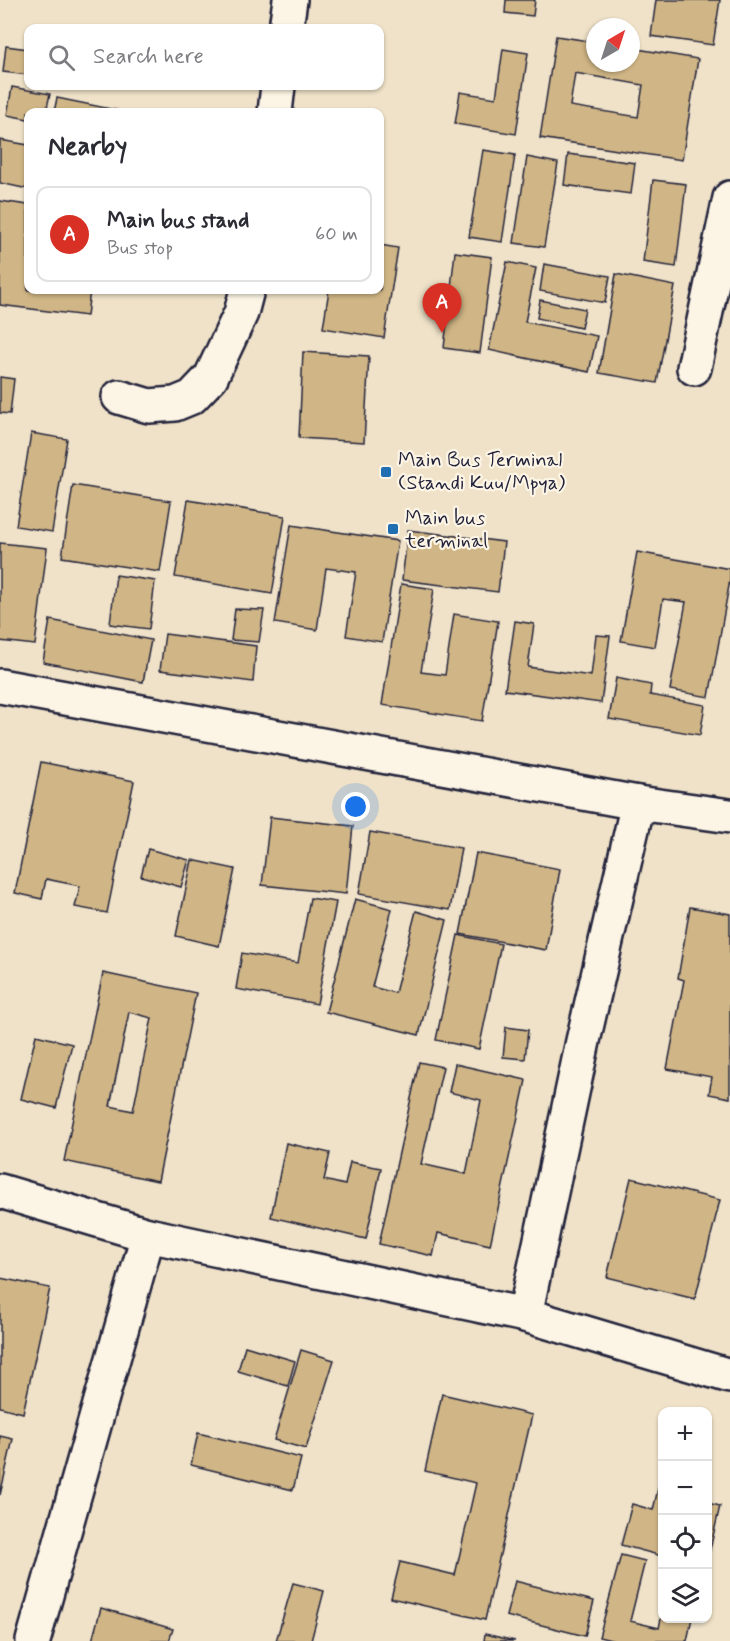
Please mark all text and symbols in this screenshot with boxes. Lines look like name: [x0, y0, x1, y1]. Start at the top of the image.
north arrow: [586, 18, 640, 72]
search box: [24, 24, 384, 90]
icon: search: [45, 41, 78, 74]
text: Search here: [93, 43, 204, 71]
text: Nearby: [48, 130, 127, 164]
text: Main bus stand: [107, 207, 249, 235]
text: A: [63, 221, 76, 248]
text: 60 m: [315, 221, 358, 248]
text: Bus stop: [107, 235, 173, 262]
pin: A: [422, 284, 462, 333]
place label: Main Bus Terminal (Standi Kuu/Mpya): [398, 447, 565, 497]
marker: Main Bus Terminal (Standi Kuu/Mpya): [379, 465, 393, 479]
place label: Main bus terminal: [404, 505, 488, 555]
marker: Main bus terminal: [386, 522, 400, 536]
your location: [341, 792, 370, 821]
map controls: [658, 1407, 712, 1623]
button: +: [658, 1407, 712, 1461]
button: −: [658, 1461, 712, 1515]
button: locate: [658, 1515, 712, 1569]
button: layers: [658, 1569, 712, 1623]

